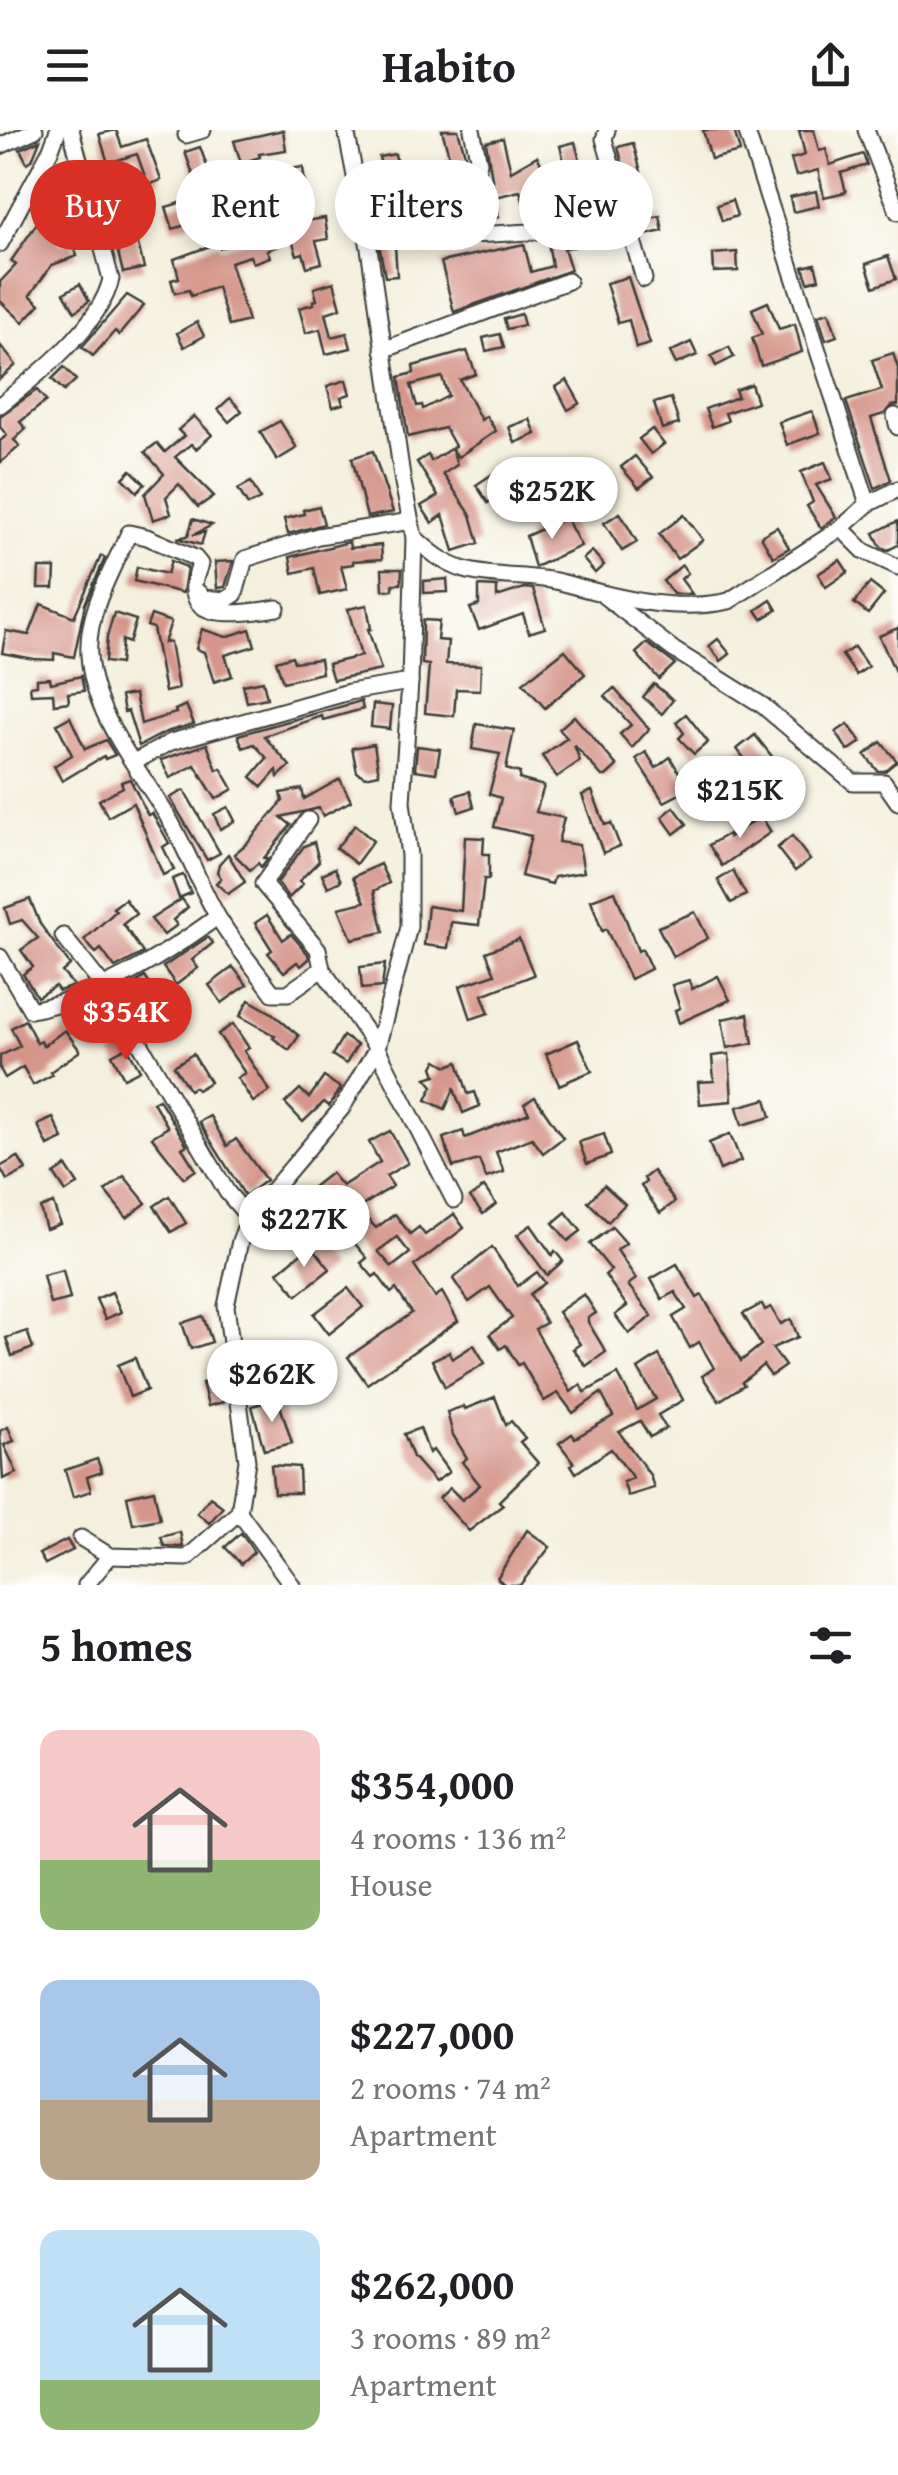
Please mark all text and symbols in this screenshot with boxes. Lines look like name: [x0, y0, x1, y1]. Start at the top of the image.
text: Habito: [382, 33, 516, 98]
icon: menu: [40, 38, 95, 93]
icon: share: [803, 38, 858, 93]
chip: Buy: [30, 160, 156, 250]
chip: Rent: [176, 160, 315, 250]
chip: Filters: [335, 160, 499, 250]
chip: New: [519, 160, 653, 250]
pin: $252K: [482, 457, 622, 542]
text: $252K: [509, 466, 595, 513]
pin: $215K: [670, 756, 810, 841]
text: $215K: [697, 765, 783, 812]
pin: $354K: [56, 978, 196, 1063]
text: $354K: [83, 987, 169, 1034]
pin: $227K: [234, 1185, 374, 1270]
text: $227K: [261, 1194, 347, 1241]
pin: $262K: [202, 1340, 342, 1425]
text: $262K: [229, 1349, 315, 1396]
text: 5 homes: [40, 1615, 193, 1676]
icon: filters: [803, 1618, 858, 1673]
text: $354,000: [350, 1753, 514, 1814]
icon: home: [120, 1770, 240, 1890]
text: 4 rooms · 136 m²: [350, 1814, 566, 1861]
text: House: [350, 1861, 433, 1908]
text: $227,000: [350, 2003, 514, 2064]
icon: home: [120, 2020, 240, 2140]
text: 2 rooms · 74 m²: [350, 2064, 551, 2111]
text: Apartment: [350, 2111, 497, 2158]
text: $262,000: [350, 2253, 514, 2314]
icon: home: [120, 2270, 240, 2390]
text: 3 rooms · 89 m²: [350, 2314, 551, 2361]
text: Apartment: [350, 2361, 497, 2408]

